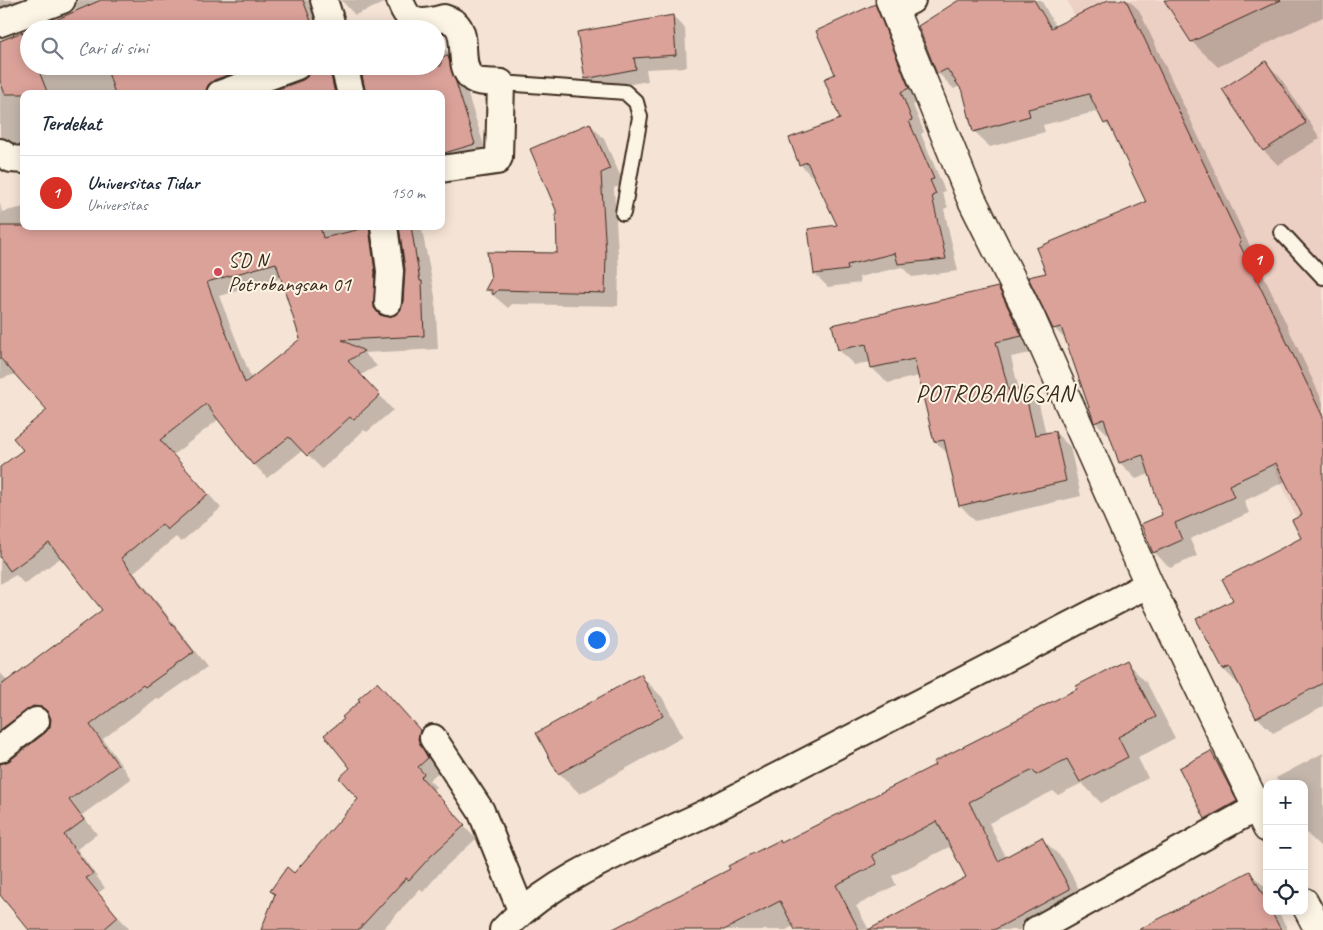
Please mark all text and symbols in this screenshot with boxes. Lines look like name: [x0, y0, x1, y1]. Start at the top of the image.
search box: [20, 20, 445, 75]
icon: search: [38, 34, 66, 62]
text: Cari di sini: [78, 36, 148, 60]
text: Terdekat: [40, 110, 101, 136]
text: Universitas Tidar: [87, 171, 199, 195]
text: 1: [52, 183, 60, 203]
text: 150 m: [391, 183, 425, 203]
text: Universitas: [87, 195, 147, 215]
pin: 1: [1242, 244, 1274, 285]
place label: SD N Potrobangsan 01: [228, 247, 352, 297]
marker: SD N Potrobangsan 01: [212, 266, 224, 278]
district label: POTROBANGSAN: [916, 378, 1077, 408]
your location: [584, 627, 610, 653]
map controls: [1263, 780, 1308, 915]
button: +: [1263, 780, 1308, 825]
button: −: [1263, 825, 1308, 870]
button: locate: [1263, 870, 1308, 915]

